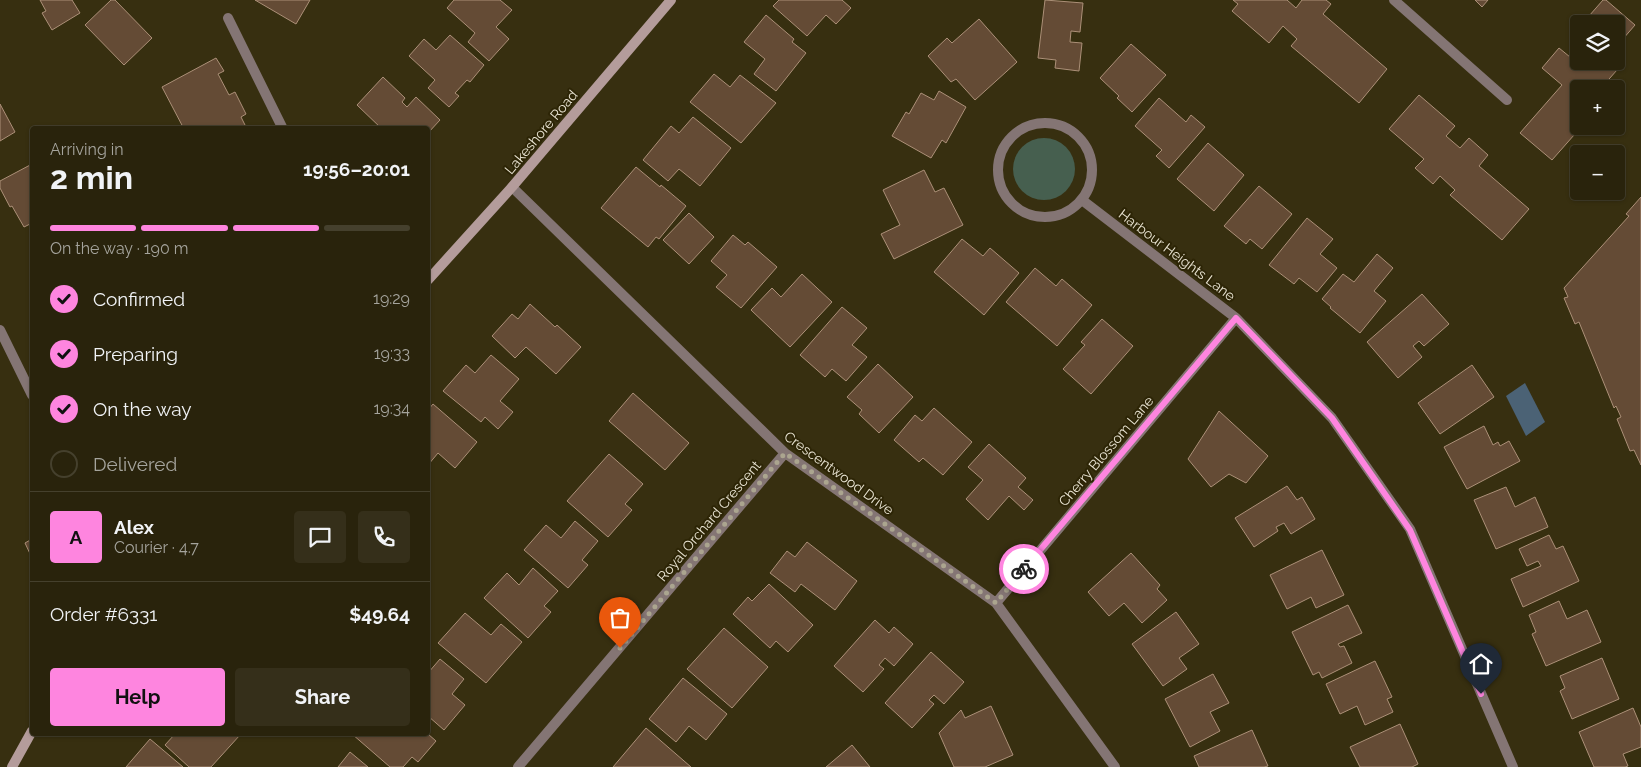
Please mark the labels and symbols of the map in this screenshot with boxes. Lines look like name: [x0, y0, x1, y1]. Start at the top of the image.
street label: Lakeshore Road: [501, 87, 581, 177]
street label: Harbour Heights Lane: [1116, 206, 1238, 304]
street label: Cherry Blossom Lane: [1055, 393, 1157, 509]
street label: Crescentwood Drive: [781, 428, 897, 518]
street label: Royal Orchard Crescent: [654, 457, 764, 585]
courier: [999, 544, 1049, 594]
pin: [599, 597, 641, 648]
pin: [1460, 643, 1502, 694]

